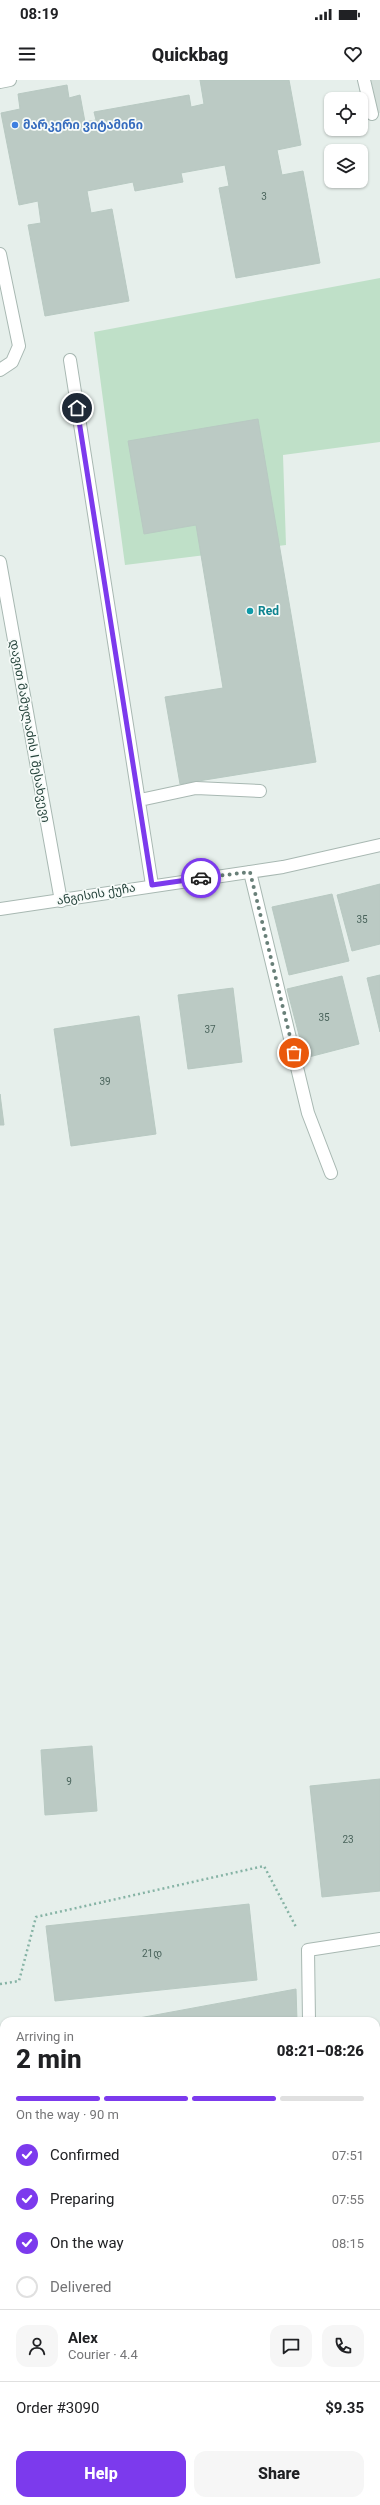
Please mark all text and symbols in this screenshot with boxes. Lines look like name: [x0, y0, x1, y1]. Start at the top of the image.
text: 08:19: [20, 5, 59, 23]
icon: menu: [16, 43, 38, 65]
icon: heart: [342, 43, 364, 65]
text: Quickbag: [152, 44, 228, 65]
map controls: [324, 92, 368, 188]
button: locate: [324, 92, 368, 136]
place label: მარკერი ვიტამინი: [23, 118, 143, 132]
marker: მარკერი ვიტამინი: [10, 120, 20, 130]
button: layers: [324, 144, 368, 188]
house number: 3: [261, 191, 267, 202]
pin: [60, 391, 94, 425]
icon: home: [66, 397, 88, 419]
place label: Red: [258, 604, 279, 618]
marker: Red: [245, 606, 255, 616]
street label: დავით მამულაძის I შესახვევი: [6, 638, 53, 824]
courier: [181, 858, 221, 898]
icon: car: [190, 867, 212, 889]
street label: ანგისის ქუჩა: [55, 880, 137, 908]
house number: 35: [356, 914, 368, 925]
house number: 35: [318, 1012, 330, 1023]
house number: 37: [204, 1024, 216, 1035]
pin: [277, 1036, 311, 1070]
icon: bag: [283, 1042, 305, 1064]
house number: 39: [99, 1076, 111, 1087]
house number: 9: [66, 1776, 72, 1787]
house number: 23: [342, 1834, 354, 1845]
house number: 21დ: [142, 1948, 162, 1960]
text: Arriving in: [16, 2029, 74, 2044]
text: 08:21–08:26: [277, 2042, 364, 2060]
text: 2 min: [16, 2044, 82, 2074]
text: On the way · 90 m: [16, 2107, 119, 2122]
icon: check: [16, 2144, 38, 2166]
text: Confirmed: [50, 2146, 120, 2164]
text: 07:51: [332, 2148, 364, 2163]
icon: check: [16, 2188, 38, 2210]
text: Preparing: [50, 2190, 114, 2208]
text: 07:55: [332, 2192, 364, 2207]
icon: check: [16, 2232, 38, 2254]
text: On the way: [50, 2234, 124, 2252]
text: 08:15: [332, 2236, 364, 2251]
text: Delivered: [50, 2278, 112, 2296]
button: person: [16, 2325, 58, 2367]
button: chat: [270, 2325, 312, 2367]
button: phone: [322, 2325, 364, 2367]
text: Alex: [68, 2329, 98, 2347]
text: Courier · 4.4: [68, 2347, 138, 2362]
text: Order #3090: [16, 2399, 99, 2417]
text: $9.35: [325, 2399, 364, 2417]
button: Help: [16, 2451, 186, 2497]
button: Share: [194, 2451, 364, 2497]

